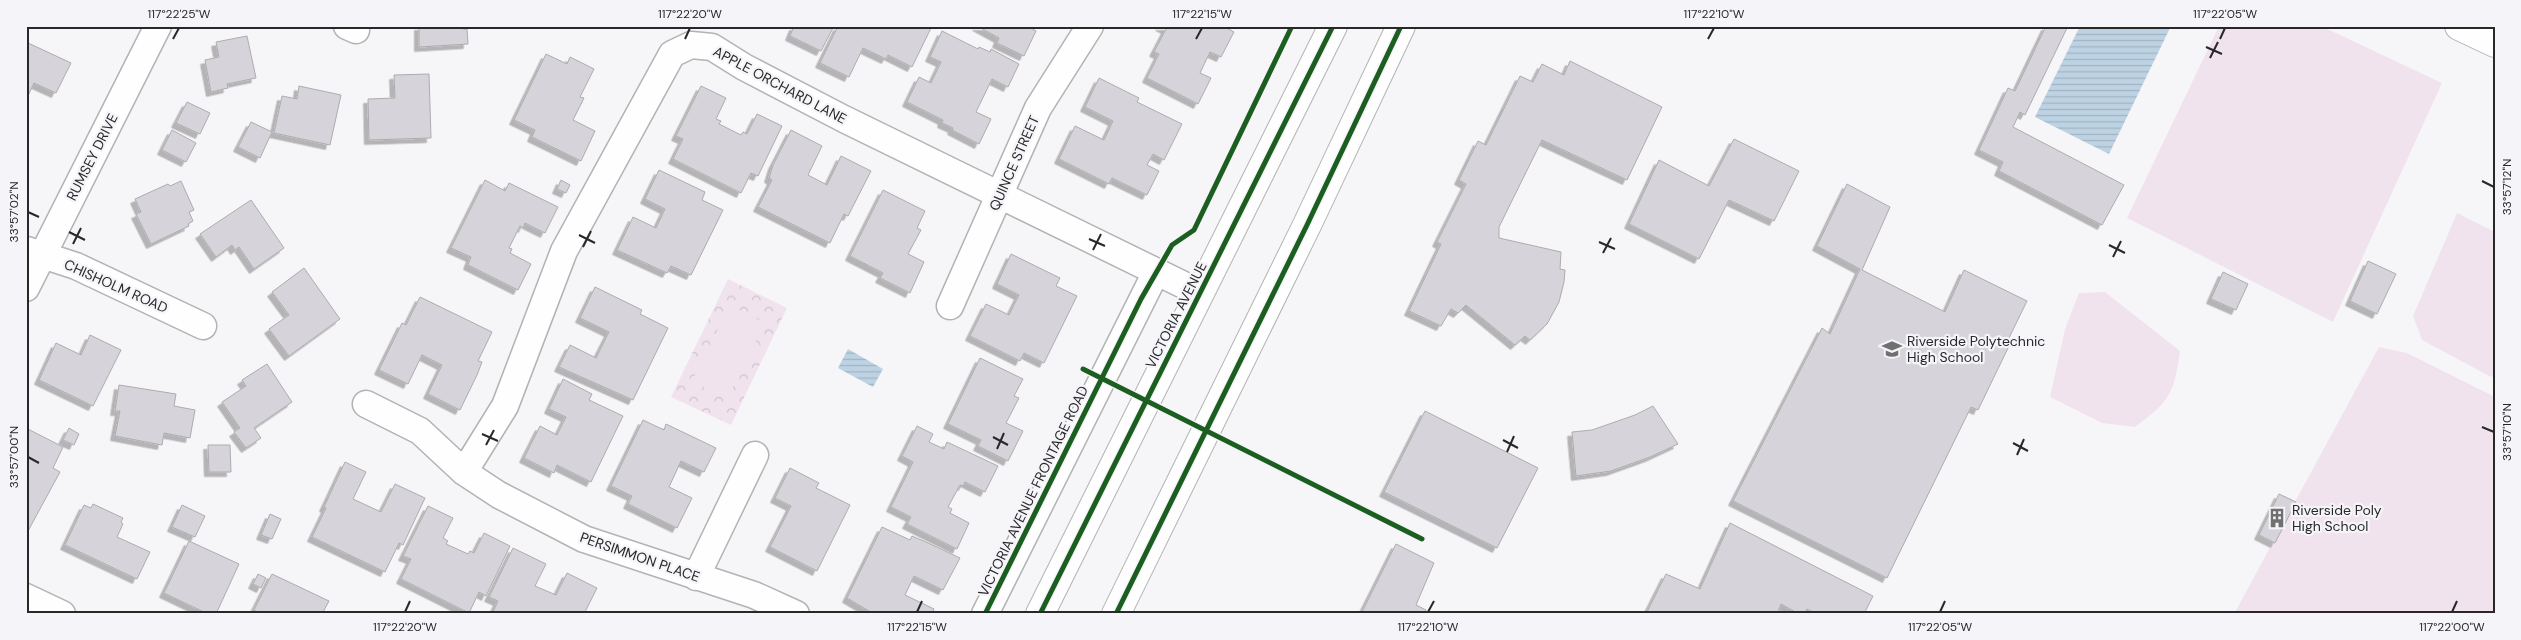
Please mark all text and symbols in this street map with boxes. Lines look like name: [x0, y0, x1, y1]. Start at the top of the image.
text: 117°22'25"W: [148, 6, 211, 22]
text: 117°22'20"W: [658, 6, 722, 22]
text: 117°22'15"W: [1172, 6, 1232, 22]
text: 117°22'10"W: [1684, 6, 1745, 22]
text: 117°22'05"W: [2193, 6, 2257, 22]
street label: APPLE ORCHARD LANE: [710, 42, 850, 128]
street label: RUMSEY DRIVE: [62, 110, 122, 204]
street label: QUINCE STREET: [985, 112, 1043, 213]
text: 33°57'12"N: [2499, 159, 2515, 215]
text: 33°57'02"N: [6, 182, 22, 242]
street label: CHISHOLM ROAD: [61, 255, 171, 317]
street label: VICTORIA AVENUE: [1141, 259, 1211, 371]
place label: Riverside Polytechnic High School: [1907, 332, 2045, 366]
school or university icon: Riverside Polytechnic High School: [1881, 338, 1903, 360]
street label: VICTORIA AVENUE FRONTAGE ROAD: [974, 383, 1092, 599]
text: 33°57'10"N: [2499, 403, 2515, 461]
text: 33°57'00"N: [6, 426, 22, 488]
place label: Riverside Poly High School: [2292, 501, 2382, 535]
building icon: Riverside Poly High School: [2266, 507, 2288, 529]
street label: PERSIMMON PLACE: [578, 528, 702, 586]
text: 117°22'20"W: [373, 619, 437, 635]
text: 117°22'15"W: [887, 619, 947, 635]
text: 117°22'10"W: [1398, 619, 1459, 635]
text: 117°22'05"W: [1908, 619, 1972, 635]
text: 117°22'00"W: [2419, 619, 2485, 635]

